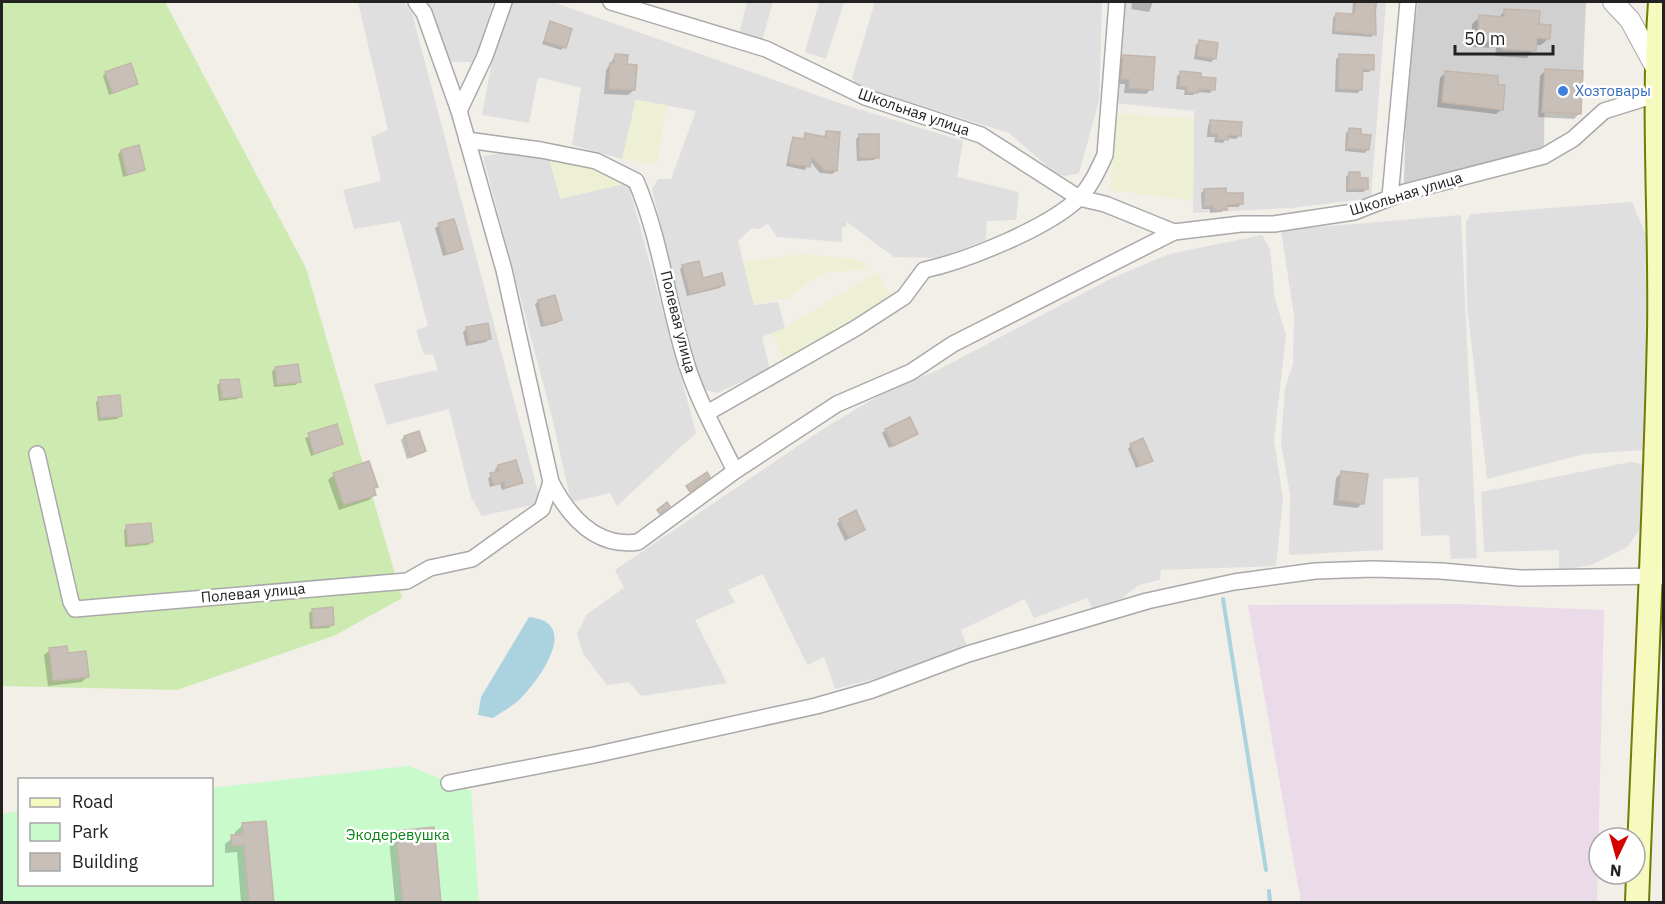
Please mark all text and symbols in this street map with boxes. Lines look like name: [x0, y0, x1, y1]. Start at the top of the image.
scale bar: [1455, 18, 1552, 56]
text: 50 m: [1464, 27, 1506, 50]
place label: Хозтовары: [1575, 81, 1651, 100]
street label: Школьная улица: [856, 84, 973, 140]
marker: Хозтовары: [1556, 84, 1570, 98]
street label: Школьная улица: [1347, 167, 1465, 220]
street label: Полевая улица: [657, 269, 700, 375]
street label: Полевая улица: [200, 578, 306, 607]
legend: [18, 778, 213, 886]
text: Road: [72, 790, 113, 813]
text: Park: [72, 820, 109, 843]
park label: Экодеревушка: [346, 825, 450, 844]
north arrow: [1587, 826, 1647, 886]
text: Building: [72, 850, 139, 873]
text: N: [1609, 860, 1622, 881]

